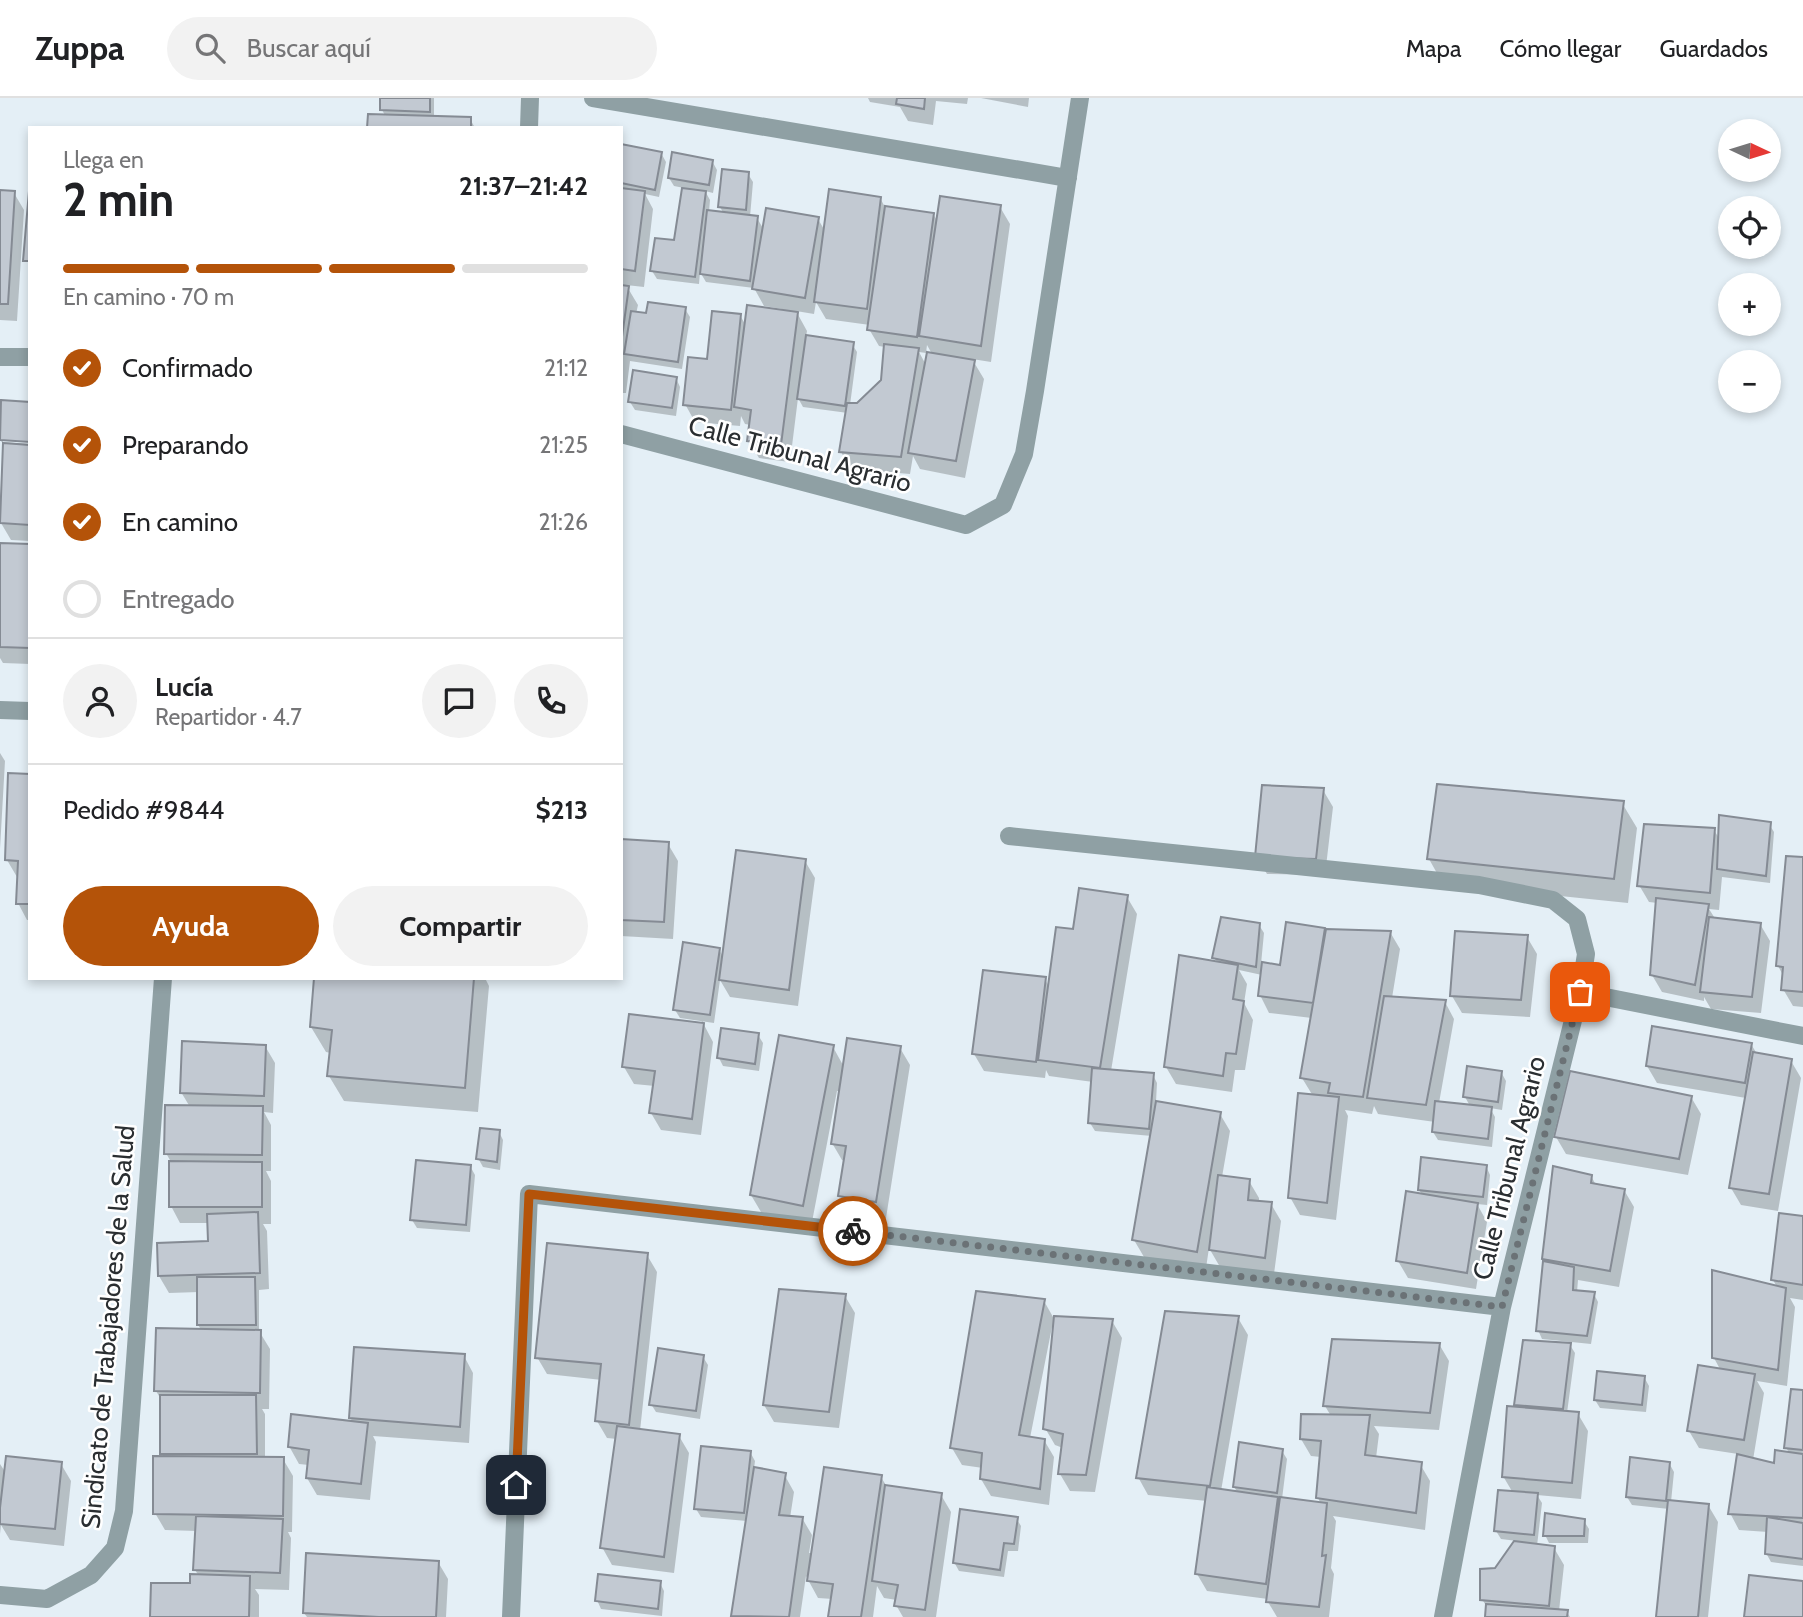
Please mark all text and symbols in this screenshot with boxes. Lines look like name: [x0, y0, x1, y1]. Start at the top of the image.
search box: [167, 17, 657, 80]
text: Zuppa: [35, 28, 125, 68]
icon: search: [191, 29, 229, 67]
text: Buscar aquí: [247, 32, 371, 64]
text: Mapa: [1406, 34, 1462, 63]
text: Cómo llegar: [1500, 34, 1621, 63]
text: Guardados: [1659, 34, 1768, 63]
north arrow: [1718, 119, 1782, 182]
map controls: [1718, 119, 1781, 413]
text: Llega en: [63, 146, 144, 174]
text: 21:37–21:42: [459, 170, 588, 202]
text: 2 min: [63, 172, 174, 228]
button: locate: [1718, 196, 1781, 259]
button: +: [1718, 273, 1781, 336]
text: En camino · 70 m: [63, 283, 234, 311]
icon: check: [63, 349, 101, 387]
button: −: [1718, 350, 1781, 413]
text: Confirmado: [122, 352, 253, 384]
text: 21:12: [544, 354, 588, 382]
street label: Calle Tribunal Agrario: [685, 409, 915, 499]
icon: check: [63, 426, 101, 464]
text: Preparando: [122, 429, 249, 461]
text: 21:25: [539, 431, 588, 459]
icon: check: [63, 503, 101, 541]
text: En camino: [122, 506, 238, 538]
text: 21:26: [539, 508, 588, 536]
text: Entregado: [122, 583, 235, 615]
button: person: [63, 664, 137, 738]
button: chat: [422, 664, 496, 738]
button: phone: [514, 664, 588, 738]
text: Lucía: [155, 671, 213, 703]
text: Repartidor · 4.7: [155, 703, 302, 731]
text: Pedido #9844: [63, 794, 224, 826]
text: $213: [536, 794, 588, 826]
button: Ayuda: [63, 886, 319, 966]
button: Compartir: [333, 886, 588, 966]
pin: [1550, 962, 1610, 1022]
icon: bag: [1561, 973, 1599, 1011]
street label: Calle Tribunal Agrario: [1466, 1053, 1552, 1283]
street label: Sindicato de Trabajadores de la Salud: [74, 1124, 142, 1530]
courier: [818, 1196, 888, 1266]
icon: bike: [834, 1212, 872, 1250]
pin: [486, 1455, 546, 1515]
icon: home: [497, 1466, 535, 1504]

